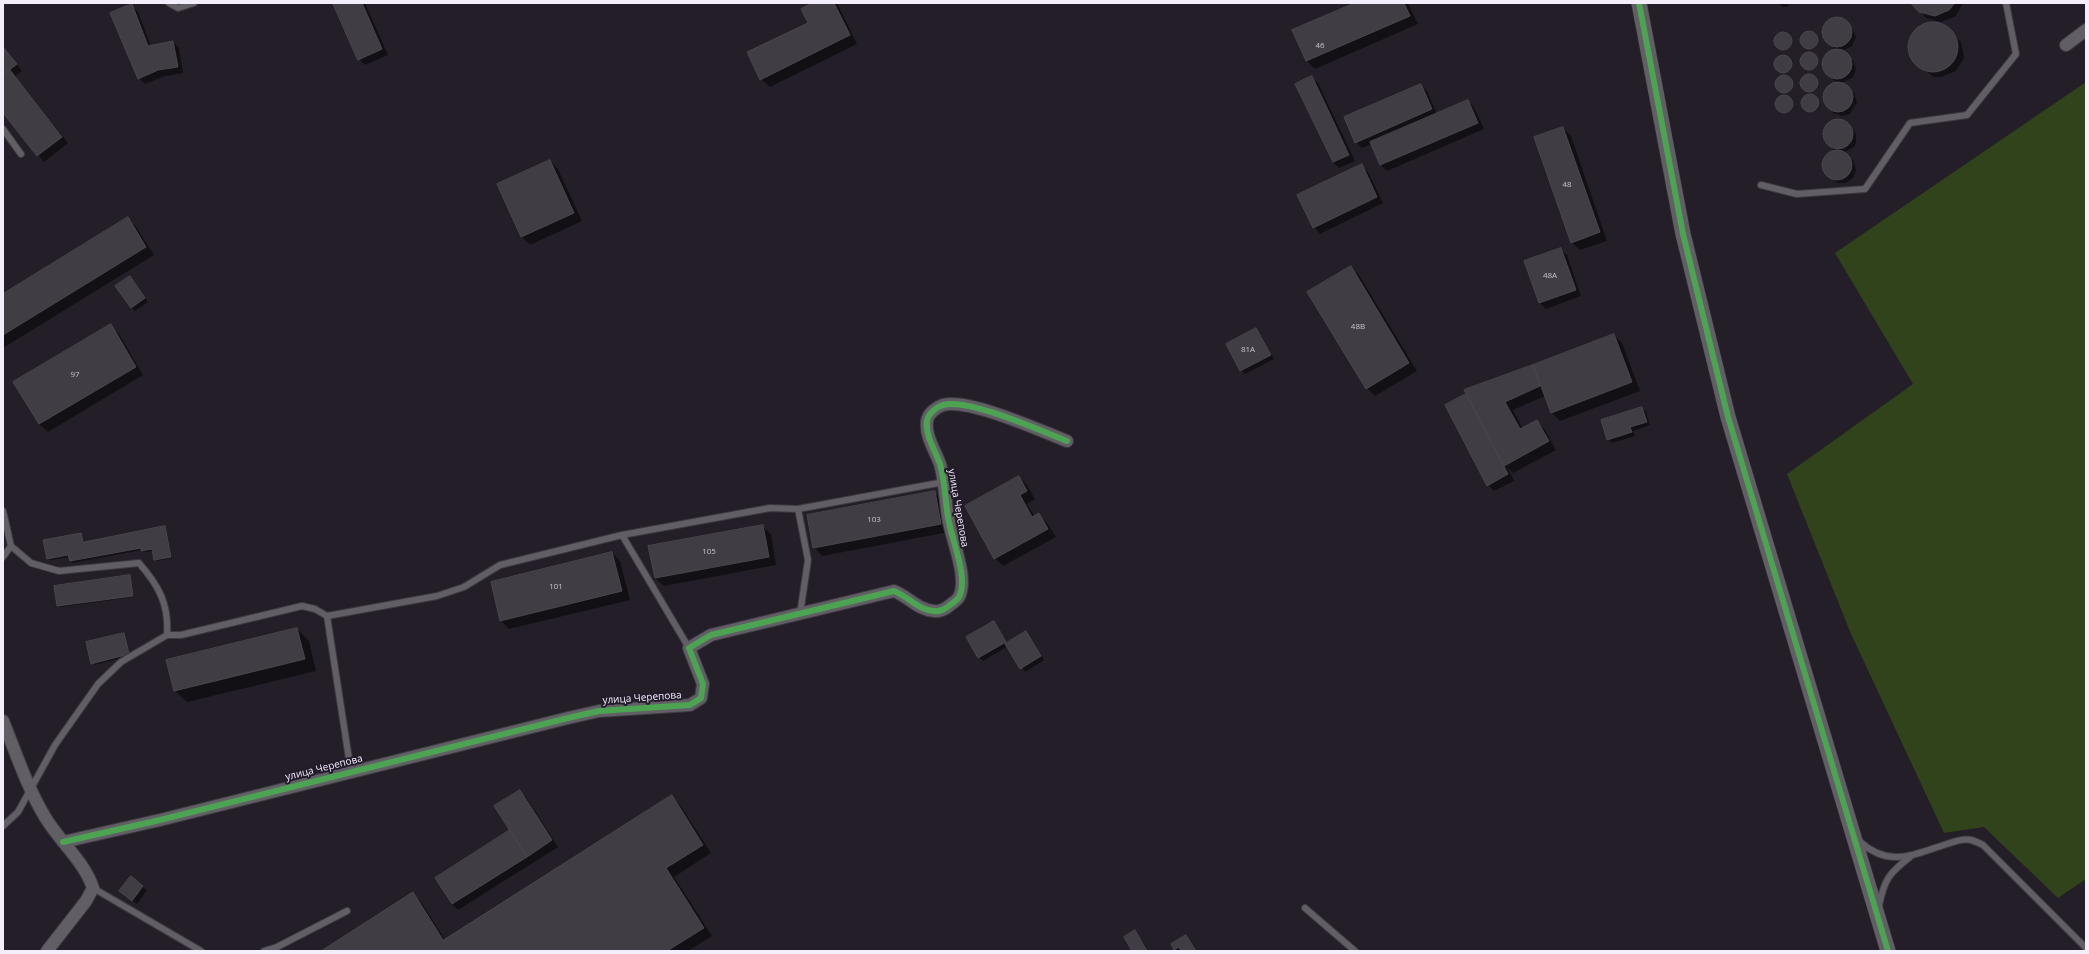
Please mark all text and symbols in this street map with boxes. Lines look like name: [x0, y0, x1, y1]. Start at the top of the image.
house number: 46: [1315, 41, 1325, 51]
house number: 48: [1562, 180, 1572, 190]
house number: 48А: [1543, 271, 1557, 281]
house number: 48В: [1351, 322, 1365, 332]
house number: 81А: [1241, 345, 1255, 355]
house number: 97: [70, 370, 80, 380]
street label: улица Черепова: [945, 468, 971, 548]
house number: 103: [867, 515, 881, 525]
house number: 105: [702, 547, 716, 557]
house number: 101: [549, 582, 563, 592]
street label: улица Черепова: [602, 689, 682, 707]
street label: улица Черепова: [284, 753, 364, 783]

